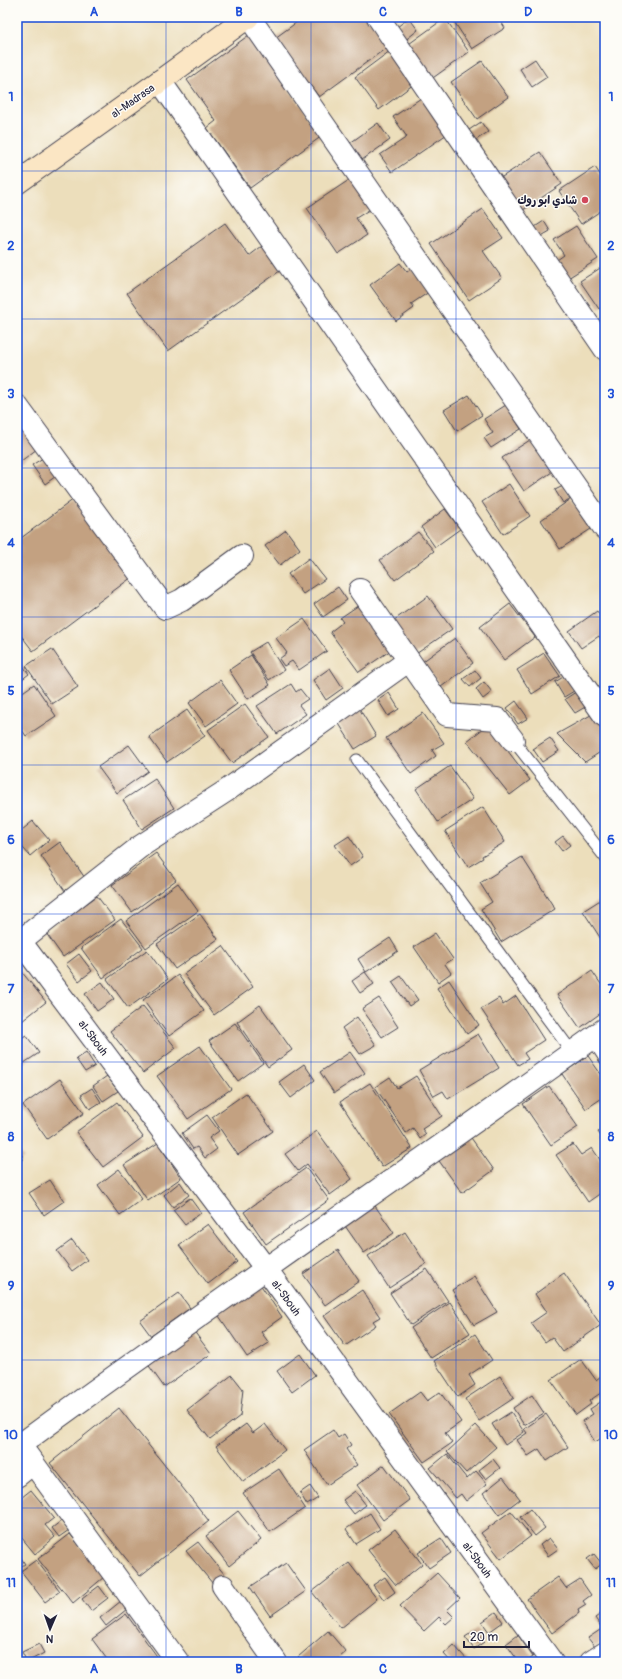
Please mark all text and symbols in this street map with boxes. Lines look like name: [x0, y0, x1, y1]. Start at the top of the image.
text: A: [90, 4, 99, 20]
text: B: [235, 4, 243, 20]
text: C: [379, 4, 387, 20]
text: D: [524, 4, 532, 20]
street label: al-Madrasa: [109, 81, 157, 121]
text: 1: [8, 89, 14, 105]
text: 1: [608, 89, 614, 105]
place label: شادي ابو روك: [517, 194, 577, 209]
marker: شادي ابو روك: [580, 195, 590, 205]
text: 2: [7, 238, 15, 254]
text: 2: [607, 238, 615, 254]
text: 3: [7, 386, 15, 402]
text: 3: [607, 386, 615, 402]
text: 4: [7, 535, 15, 551]
text: 4: [607, 535, 615, 551]
text: 5: [7, 683, 15, 699]
text: 5: [607, 683, 615, 699]
text: 6: [7, 832, 15, 848]
text: 6: [607, 832, 615, 848]
text: 7: [8, 981, 15, 997]
text: 7: [608, 981, 615, 997]
street label: al-Sbouh: [76, 1018, 110, 1058]
text: 8: [8, 1129, 15, 1145]
text: 8: [608, 1129, 615, 1145]
text: 9: [8, 1278, 15, 1294]
street label: al-Sbouh: [269, 1278, 303, 1318]
text: 9: [608, 1278, 615, 1294]
text: 10: [4, 1427, 18, 1443]
text: 10: [604, 1427, 618, 1443]
street label: al-Sbouh: [460, 1540, 494, 1580]
text: 11: [6, 1575, 16, 1591]
text: 11: [606, 1575, 616, 1591]
north arrow: [30, 1609, 70, 1649]
scale bar: [464, 1623, 529, 1649]
text: 20 m: [470, 1630, 499, 1645]
text: N: [45, 1632, 54, 1645]
text: A: [90, 1661, 99, 1677]
text: B: [235, 1661, 243, 1677]
text: C: [379, 1661, 387, 1677]
text: D: [524, 1661, 532, 1677]

